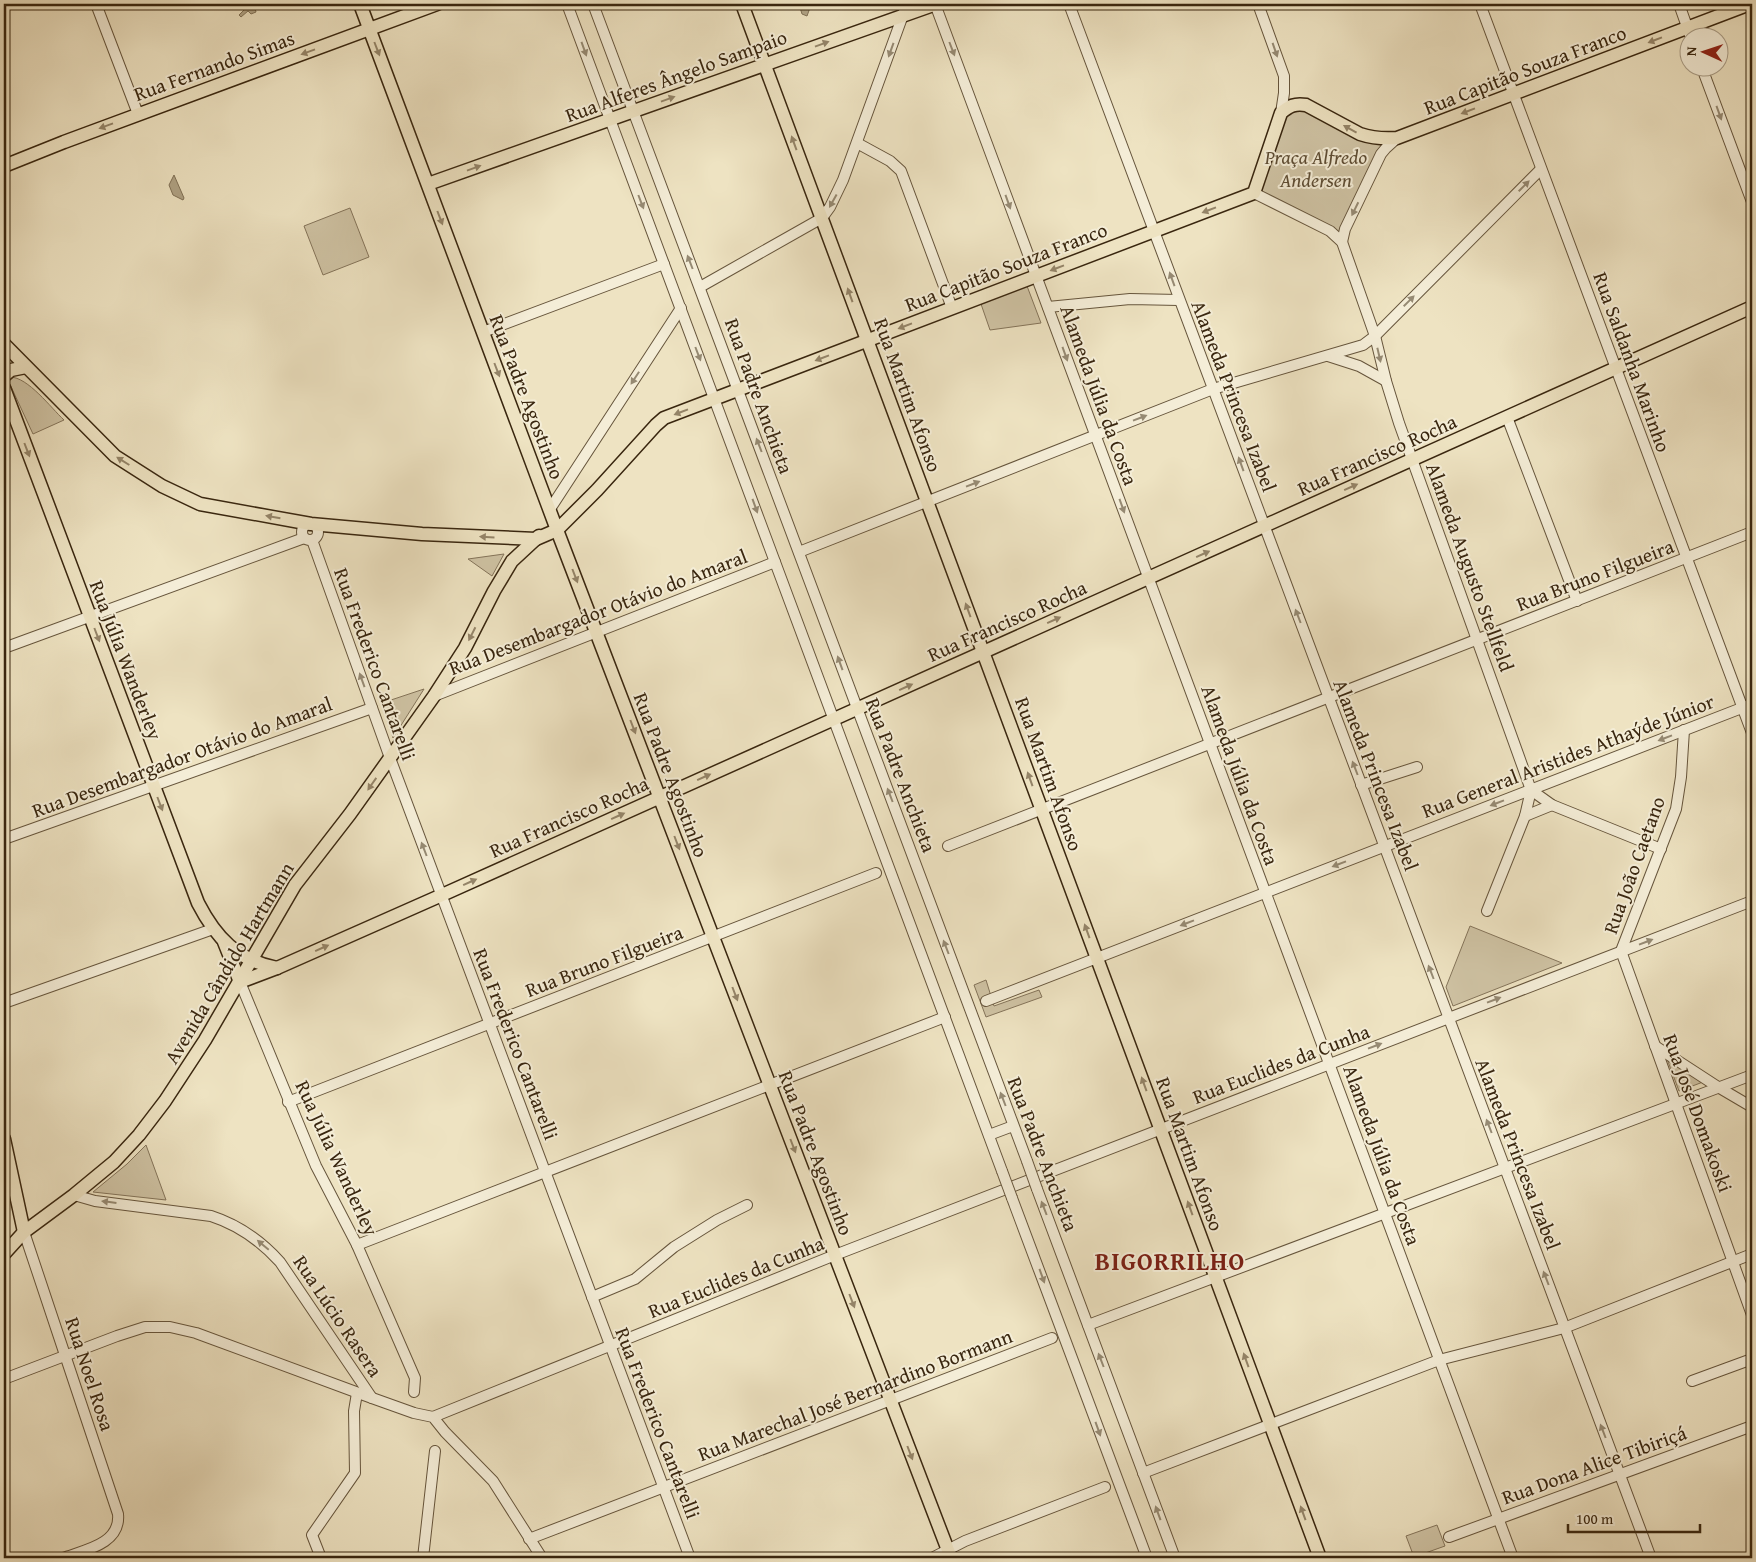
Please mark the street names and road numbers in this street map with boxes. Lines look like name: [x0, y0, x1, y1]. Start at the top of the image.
street label: Rua Capitão Souza Franco: [1419, 17, 1630, 122]
street label: Rua Alferes Ângelo Sampaio: [561, 22, 791, 129]
street label: Rua Fernando Simas: [129, 23, 298, 108]
street label: Rua Capitão Souza Franco: [900, 214, 1111, 319]
street label: Rua Saldanha Marinho: [1586, 268, 1679, 456]
street label: Alameda Princesa Izabel: [1185, 296, 1285, 496]
street label: Alameda Júlia da Costa: [1053, 301, 1146, 489]
street label: Rua Padre Agostinho: [483, 310, 572, 483]
street label: Rua Padre Anchieta: [718, 314, 801, 478]
street label: Rua Martim Afonso: [867, 314, 950, 476]
street label: Rua Francisco Rocha: [1293, 406, 1462, 503]
street label: Alameda Augusto Stellfeld: [1419, 458, 1522, 676]
street label: Rua Bruno Filgueira: [1512, 531, 1678, 618]
street label: Rua Desembargador Otávio do Amaral: [444, 541, 752, 682]
street label: Rua Frederico Cantarelli: [327, 564, 424, 764]
street label: Rua Francisco Rocha: [923, 572, 1092, 669]
street label: Rua Júlia Wanderley: [83, 576, 170, 744]
street label: Alameda Princesa Izabel: [1327, 675, 1427, 875]
street label: Alameda Júlia da Costa: [1194, 681, 1287, 869]
street label: Rua General Aristides Athaýde Júnior: [1417, 686, 1718, 825]
street label: Rua Desembargador Otávio do Amaral: [28, 688, 336, 824]
street label: Rua Padre Agostinho: [627, 688, 716, 861]
street label: Rua Padre Anchieta: [859, 693, 944, 857]
street label: Rua Martim Afonso: [1008, 693, 1091, 855]
street label: Rua Francisco Rocha: [485, 768, 654, 865]
street label: Rua João Caetano: [1595, 792, 1672, 938]
street label: Avenida Cândido Hartmann: [157, 856, 300, 1069]
street label: Rua Bruno Filgueira: [521, 917, 687, 1004]
street label: Rua Frederico Cantarelli: [467, 944, 566, 1144]
street label: Rua Euclides da Cunha: [1188, 1016, 1374, 1111]
street label: Rua José Domakoski: [1656, 1030, 1741, 1196]
street label: Alameda Princesa Izabel: [1469, 1054, 1569, 1254]
street label: Alameda Júlia da Costa: [1336, 1061, 1429, 1249]
street label: Rua Padre Agostinho: [772, 1066, 861, 1239]
street label: Rua Padre Anchieta: [1001, 1072, 1086, 1236]
street label: Rua Martim Afonso: [1149, 1073, 1232, 1235]
street label: Rua Júlia Wanderley: [289, 1075, 386, 1240]
street label: Rua Euclides da Cunha: [643, 1228, 829, 1325]
street label: Rua Lúcio Rasera: [287, 1249, 390, 1383]
street label: Rua Noel Rosa: [58, 1313, 123, 1435]
street label: Rua Marechal José Bernardino Bormann: [693, 1321, 1016, 1468]
street label: Rua Frederico Cantarelli: [609, 1323, 708, 1523]
street label: Rua Dona Alice Tibiriçá: [1497, 1417, 1691, 1511]

